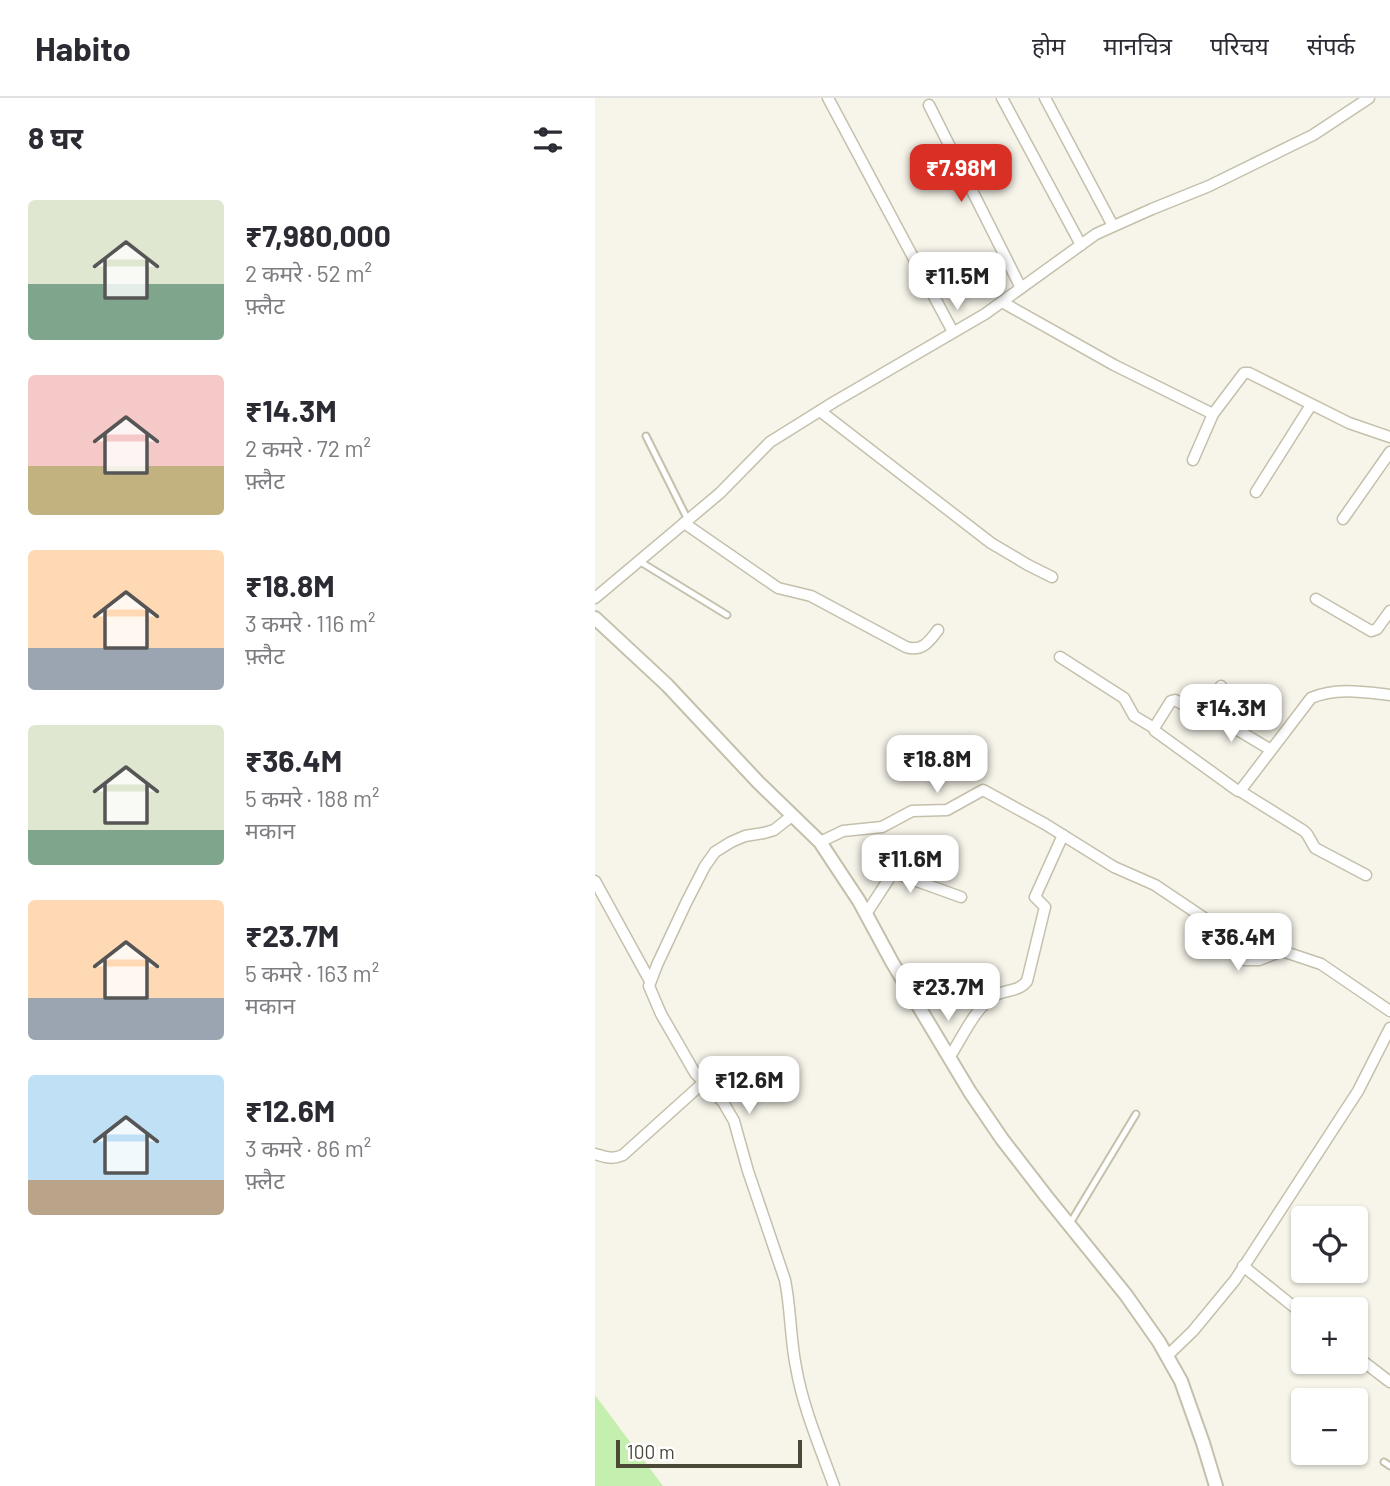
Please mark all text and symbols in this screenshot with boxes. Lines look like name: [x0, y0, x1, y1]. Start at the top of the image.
text: Habito: [35, 28, 131, 68]
text: होम: [1032, 31, 1065, 60]
text: मानचित्र: [1103, 31, 1172, 60]
text: परिचय: [1210, 31, 1269, 60]
text: संपर्क: [1307, 31, 1355, 60]
text: 8 घर: [28, 119, 83, 155]
icon: filters: [529, 121, 567, 159]
pin: ₹7.98M: [904, 144, 1018, 204]
text: ₹7.98M: [926, 153, 996, 181]
text: ₹7,980,000: [245, 217, 391, 253]
icon: home: [84, 228, 168, 312]
pin: ₹11.5M: [900, 252, 1014, 312]
text: 2 कमरे · 52 m²: [245, 259, 372, 287]
text: ₹11.5M: [925, 261, 989, 289]
text: फ़्लैट: [245, 291, 285, 319]
text: ₹14.3M: [245, 392, 337, 428]
icon: home: [84, 403, 168, 487]
text: 2 कमरे · 72 m²: [245, 434, 371, 462]
text: फ़्लैट: [245, 466, 285, 494]
text: ₹18.8M: [245, 567, 335, 603]
icon: home: [84, 578, 168, 662]
text: 3 कमरे · 116 m²: [245, 609, 375, 637]
text: फ़्लैट: [245, 641, 285, 669]
pin: ₹14.3M: [1174, 684, 1288, 744]
text: ₹14.3M: [1196, 693, 1266, 721]
pin: ₹18.8M: [880, 736, 994, 795]
text: ₹36.4M: [245, 742, 342, 778]
text: ₹18.8M: [903, 744, 971, 772]
icon: home: [84, 753, 168, 837]
text: 5 कमरे · 188 m²: [245, 784, 379, 812]
text: मकान: [245, 816, 295, 844]
pin: ₹11.6M: [853, 836, 967, 895]
text: ₹11.6M: [878, 844, 942, 872]
pin: ₹36.4M: [1181, 914, 1295, 973]
text: ₹23.7M: [245, 917, 339, 953]
text: ₹36.4M: [1201, 922, 1275, 950]
icon: home: [84, 928, 168, 1012]
text: 5 कमरे · 163 m²: [245, 959, 379, 987]
pin: ₹23.7M: [891, 964, 1005, 1023]
text: ₹23.7M: [912, 972, 984, 1000]
text: मकान: [245, 991, 295, 1019]
pin: ₹12.6M: [692, 1056, 806, 1116]
text: ₹12.6M: [714, 1065, 784, 1093]
text: ₹12.6M: [245, 1092, 335, 1128]
icon: home: [84, 1103, 168, 1187]
text: 3 कमरे · 86 m²: [245, 1134, 371, 1162]
text: फ़्लैट: [245, 1166, 285, 1194]
map controls: [1291, 1206, 1368, 1465]
button: locate: [1291, 1206, 1368, 1283]
button: +: [1291, 1297, 1368, 1374]
button: −: [1291, 1388, 1368, 1465]
scale bar: [616, 1437, 801, 1469]
text: 100 m: [627, 1440, 675, 1463]

